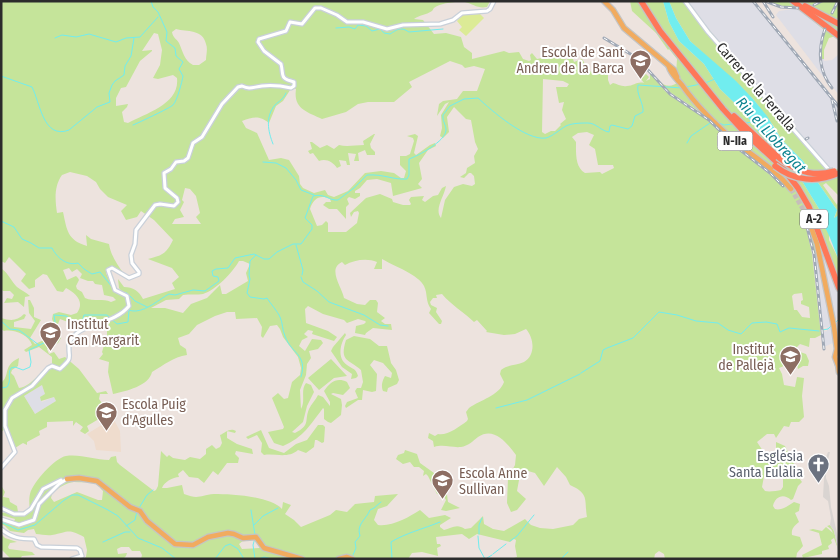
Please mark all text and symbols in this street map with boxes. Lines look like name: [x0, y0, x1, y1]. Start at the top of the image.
street label: Carrer de la Ferralla: [713, 39, 799, 135]
place label: Escola de Sant Andreu de la Barca: [517, 44, 624, 77]
school or university icon: Escola de Sant Andreu de la Barca: [628, 48, 652, 79]
water label: Riu el Llobregat: [732, 93, 810, 177]
road number: N-IIa: [718, 132, 752, 150]
road number: A-2: [800, 210, 828, 228]
place label: Institut Can Margarit: [67, 316, 140, 349]
school or university icon: Institut Can Margarit: [39, 320, 63, 351]
place label: Institut de Pallejà: [718, 341, 774, 374]
school or university icon: Institut de Pallejà: [778, 345, 802, 376]
place label: Escola Puig d'Agulles: [122, 396, 186, 429]
school or university icon: Escola Puig d'Agulles: [94, 400, 118, 431]
place label: Església Santa Eulàlia: [729, 448, 803, 481]
church icon: Església Santa Eulàlia: [807, 452, 831, 483]
place label: Escola Anne Sullivan: [459, 465, 527, 498]
school or university icon: Escola Anne Sullivan: [431, 469, 455, 500]

